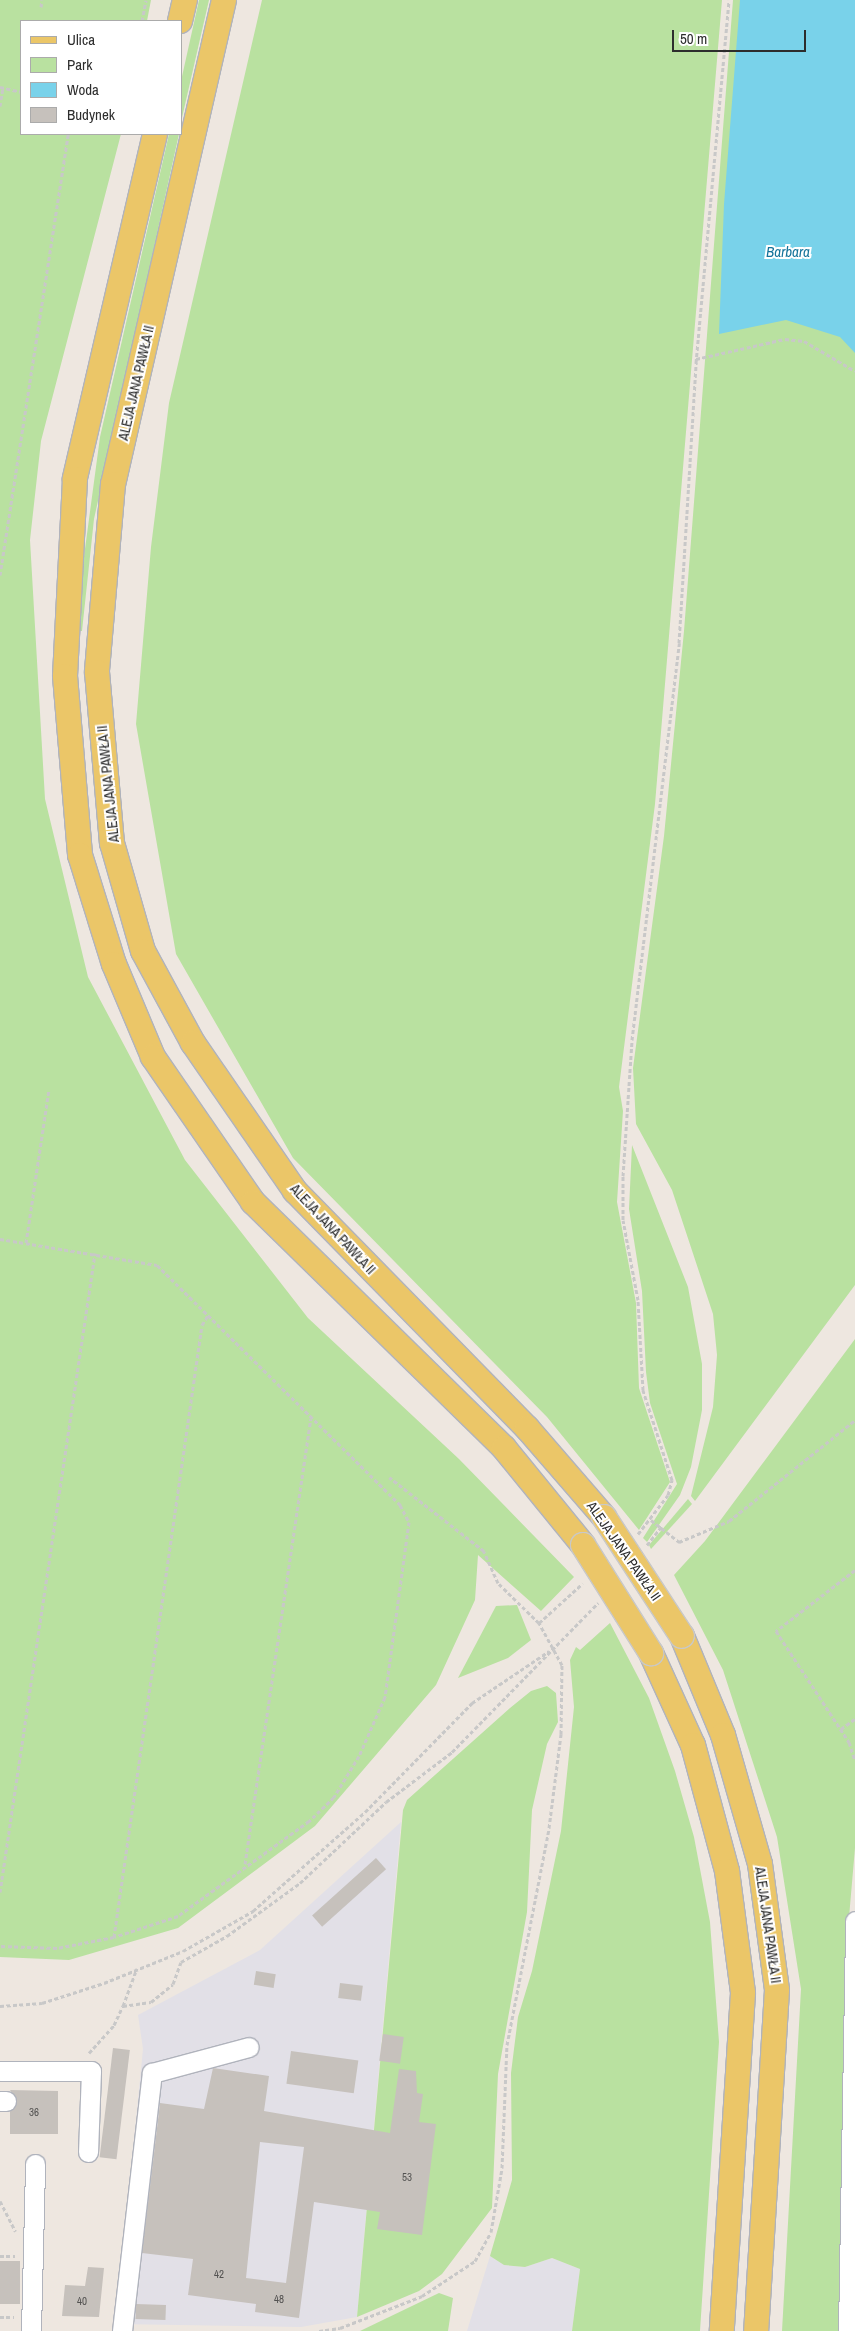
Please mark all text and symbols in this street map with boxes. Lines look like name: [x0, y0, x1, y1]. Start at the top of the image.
legend: [20, 20, 182, 135]
scale bar: [675, 20, 809, 52]
text: 50 m: [680, 28, 707, 49]
text: Ulica: [67, 29, 95, 50]
text: Park: [67, 54, 92, 75]
text: Woda: [67, 79, 99, 100]
text: Budynek: [67, 104, 115, 125]
water label: Barbara: [766, 243, 810, 261]
street label: ALEJA JANA PAWŁA II: [114, 323, 158, 443]
street label: ALEJA JANA PAWŁA II: [93, 724, 123, 844]
street label: ALEJA JANA PAWŁA II: [286, 1180, 380, 1278]
street label: ALEJA JANA PAWŁA II: [583, 1497, 665, 1605]
street label: ALEJA JANA PAWŁA II: [751, 1865, 785, 1985]
house number: 36: [29, 2105, 39, 2119]
house number: 53: [402, 2170, 412, 2184]
house number: 42: [214, 2267, 224, 2281]
house number: 48: [274, 2292, 284, 2306]
house number: 40: [77, 2294, 87, 2308]

